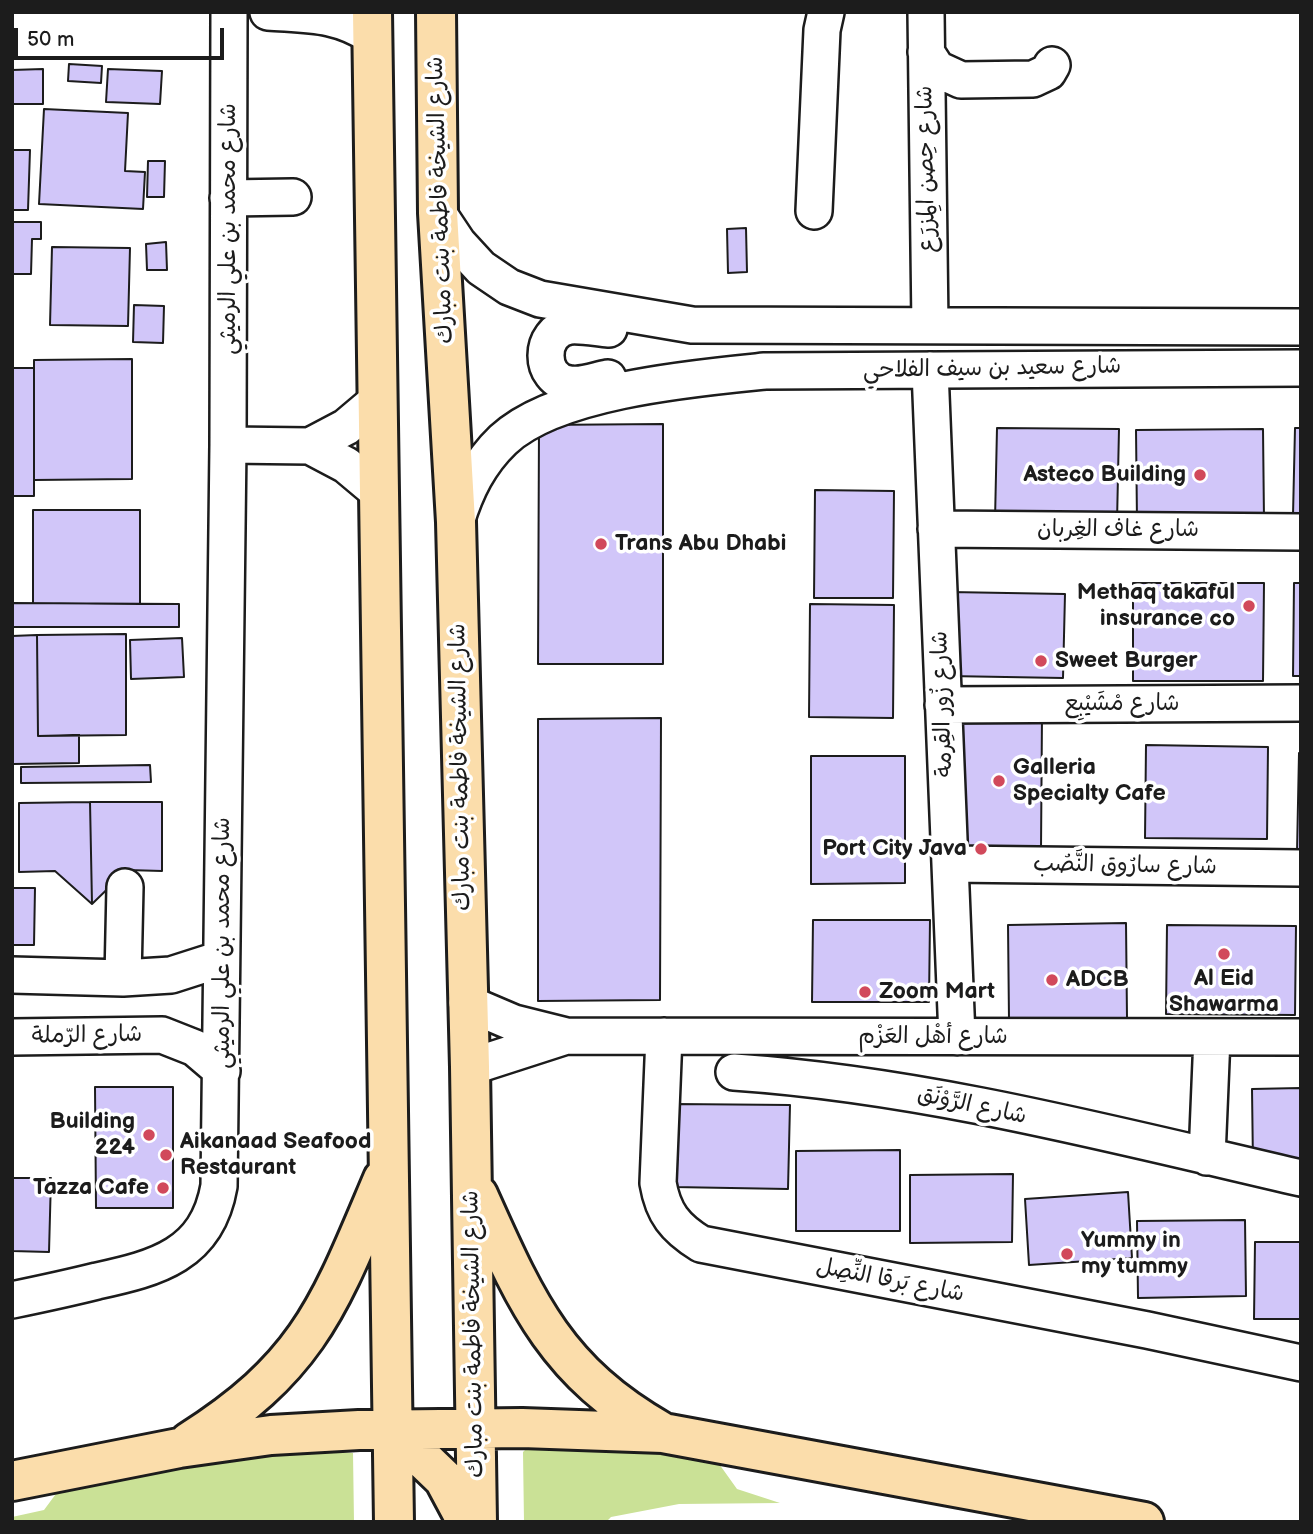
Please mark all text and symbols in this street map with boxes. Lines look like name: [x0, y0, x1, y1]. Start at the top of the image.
scale bar: [18, 14, 228, 58]
text: 50 m: [27, 27, 74, 52]
street label: شارع الشيخة فاطمة بنت مبارك: [422, 56, 460, 344]
street label: شارع حِصن المِزرَع: [912, 85, 942, 253]
street label: شارع محمد بن علي الرميثي: [215, 103, 243, 355]
street label: شارع سعيد بن سيف الفلاحي: [863, 353, 1121, 385]
place label: Asteco Building: [1023, 461, 1186, 489]
marker: Asteco Building: [1192, 467, 1208, 483]
street label: شارع غاف الغِربان: [1037, 516, 1199, 544]
place label: Trans Abu Dhabi: [615, 530, 786, 558]
marker: Trans Abu Dhabi: [593, 536, 609, 552]
place label: Methaq takaful insurance co: [1077, 579, 1235, 633]
marker: Methaq takaful insurance co: [1241, 598, 1257, 614]
street label: شارع الشيخة فاطمة بنت مبارك: [445, 623, 477, 911]
street label: شارع زُور القِرمة: [927, 630, 959, 778]
place label: Sweet Burger: [1055, 647, 1197, 675]
marker: Sweet Burger: [1033, 653, 1049, 669]
street label: شارع مْشَيْبِع: [1064, 690, 1180, 718]
place label: Galleria Specialty Cafe: [1013, 754, 1166, 808]
marker: Galleria Specialty Cafe: [991, 773, 1007, 789]
street label: شارع محمد بن علي الرميثي: [209, 817, 237, 1069]
place label: Port City Java: [822, 835, 967, 863]
marker: Port City Java: [973, 841, 989, 857]
street label: شارع سارُوق النَّصُب: [1033, 851, 1217, 881]
marker: Al Eid Shawarma: [1216, 946, 1232, 962]
place label: Al Eid Shawarma: [1169, 965, 1279, 1019]
place label: ADCB: [1066, 966, 1129, 994]
marker: ADCB: [1044, 972, 1060, 988]
place label: Zoom Mart: [879, 978, 995, 1006]
marker: Zoom Mart: [857, 984, 873, 1000]
street label: شارع الرّملة: [32, 1021, 142, 1051]
street label: شارع أهْل العَزْم: [858, 1023, 1008, 1051]
street label: شارع الرَّوْنَق: [915, 1081, 1029, 1131]
place label: Building 224: [50, 1108, 135, 1162]
marker: Building 224: [141, 1127, 157, 1143]
place label: Aikanaad Seafood Restaurant: [180, 1128, 371, 1182]
marker: Aikanaad Seafood Restaurant: [158, 1147, 174, 1163]
place label: Tazza Cafe: [33, 1174, 149, 1202]
marker: Tazza Cafe: [155, 1180, 171, 1196]
street label: شارع الشيخة فاطمة بنت مبارك: [458, 1190, 490, 1478]
place label: Yummy in my tummy: [1081, 1227, 1188, 1281]
marker: Yummy in my tummy: [1059, 1246, 1075, 1262]
street label: شارع بَرقا النِّصِل: [814, 1253, 966, 1309]

